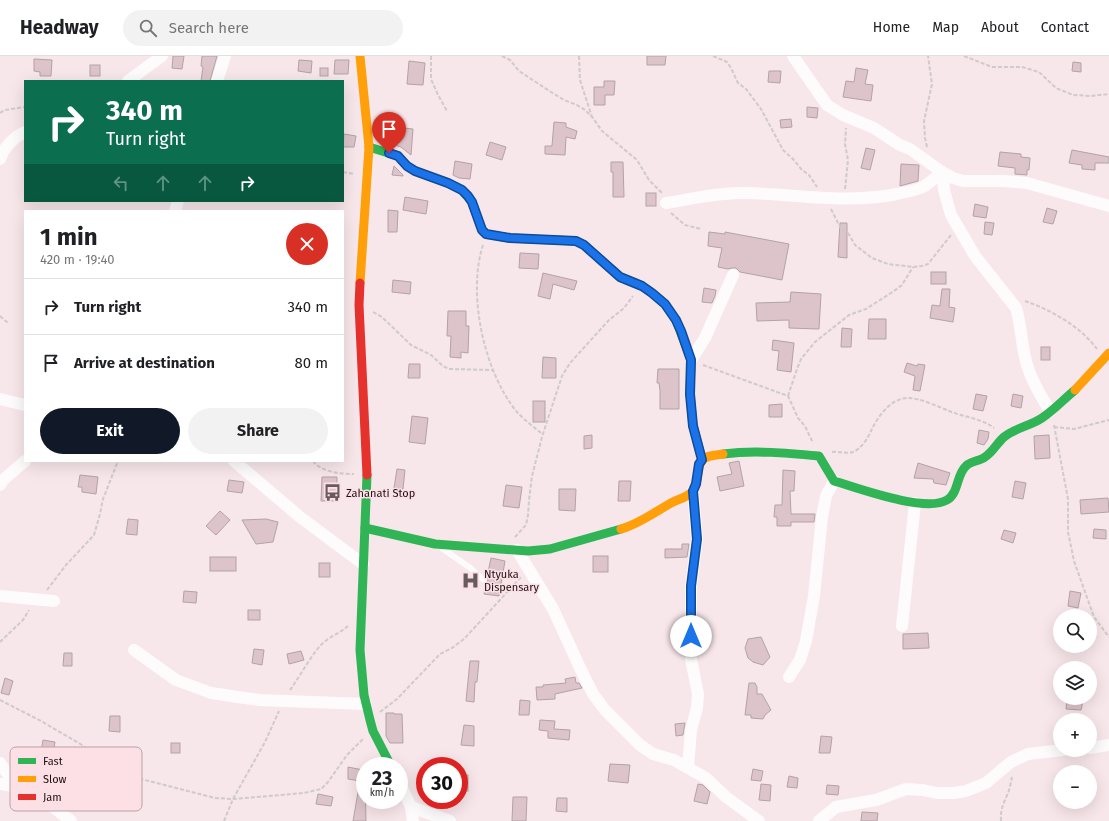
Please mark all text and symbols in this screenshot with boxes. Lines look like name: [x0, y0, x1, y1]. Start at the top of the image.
search box: [123, 10, 403, 46]
text: Headway: [20, 16, 99, 39]
icon: search: [137, 17, 159, 39]
text: Search here: [169, 19, 249, 37]
text: Home: [873, 19, 910, 36]
text: Map: [932, 19, 959, 36]
text: About: [981, 19, 1019, 36]
text: Contact: [1041, 19, 1089, 36]
text: 340 m: [106, 94, 183, 127]
icon: right: [40, 96, 92, 148]
pin: [372, 112, 406, 153]
icon: arrive: [378, 118, 400, 140]
text: Turn right: [106, 128, 186, 150]
icon: left: [110, 172, 132, 194]
icon: ahead: [152, 172, 174, 194]
icon: ahead: [194, 172, 216, 194]
icon: right: [236, 172, 258, 194]
text: 1 min: [40, 223, 98, 251]
button: close: [286, 223, 328, 265]
text: 420 m · 19:40: [40, 252, 115, 267]
icon: right: [40, 296, 62, 318]
text: Turn right: [74, 298, 141, 316]
text: 340 m: [287, 298, 328, 316]
icon: arrive: [40, 352, 62, 374]
text: Arrive at destination: [74, 354, 215, 372]
text: 80 m: [295, 354, 328, 372]
button: Exit: [40, 408, 180, 454]
button: Share: [188, 408, 328, 454]
bus stop icon: Zahanati Stop: [323, 483, 343, 503]
place label: Zahanati Stop: [346, 487, 415, 500]
place label: Ntyuka Dispensary: [484, 568, 540, 594]
hospital icon: Ntyuka Dispensary: [461, 570, 481, 590]
map controls: [1053, 609, 1097, 809]
button: search: [1053, 609, 1097, 653]
position arrow: [670, 615, 712, 657]
button: layers: [1053, 661, 1097, 705]
button: +: [1053, 713, 1097, 757]
legend: [10, 747, 142, 811]
text: Fast: [43, 755, 63, 768]
speed limit sign: 30: [416, 757, 468, 809]
button: −: [1053, 765, 1097, 809]
text: 23: [372, 766, 392, 790]
text: Slow: [43, 773, 67, 786]
text: km/h: [370, 787, 394, 799]
text: Jam: [43, 791, 62, 804]

